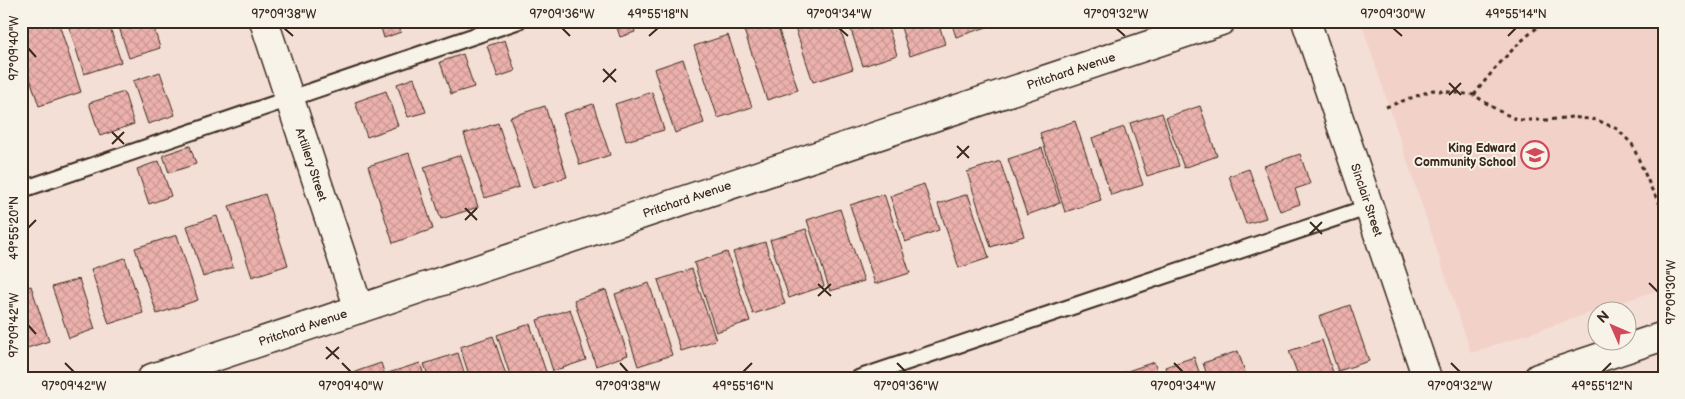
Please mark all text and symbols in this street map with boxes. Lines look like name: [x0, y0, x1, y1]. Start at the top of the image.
text: 97°09'38"W: [252, 7, 316, 22]
text: 97°09'36"W: [529, 7, 595, 22]
text: 49°55'18"N: [627, 7, 689, 22]
text: 97°09'34"W: [806, 7, 872, 22]
text: 97°09'32"W: [1084, 7, 1149, 22]
text: 97°09'30"W: [1361, 7, 1426, 22]
text: 49°55'14"N: [1485, 7, 1547, 22]
text: 97°09'40"W: [7, 16, 22, 80]
street label: Pritchard Avenue: [1025, 50, 1117, 93]
street label: Artillery Street: [292, 126, 330, 203]
school or university icon: King Edward Community School: [1520, 140, 1550, 170]
place label: King Edward Community School: [1414, 141, 1516, 170]
street label: Sinclair Street: [1347, 162, 1386, 239]
street label: Pritchard Avenue: [641, 178, 733, 222]
text: 49°55'20"N: [7, 196, 22, 260]
text: 97°09'30"W: [1664, 259, 1679, 324]
text: 97°09'42"W: [7, 293, 22, 357]
north arrow: [1588, 302, 1638, 352]
street label: Pritchard Avenue: [257, 306, 349, 350]
text: N: [1593, 307, 1613, 327]
text: 97°09'42"W: [42, 379, 106, 394]
text: 97°09'40"W: [319, 379, 383, 394]
text: 97°09'38"W: [596, 379, 660, 394]
text: 49°55'16"N: [712, 379, 774, 394]
text: 97°09'36"W: [873, 379, 939, 394]
text: 97°09'34"W: [1150, 379, 1216, 394]
text: 97°09'32"W: [1428, 379, 1493, 394]
text: 49°55'12"N: [1571, 379, 1633, 394]

